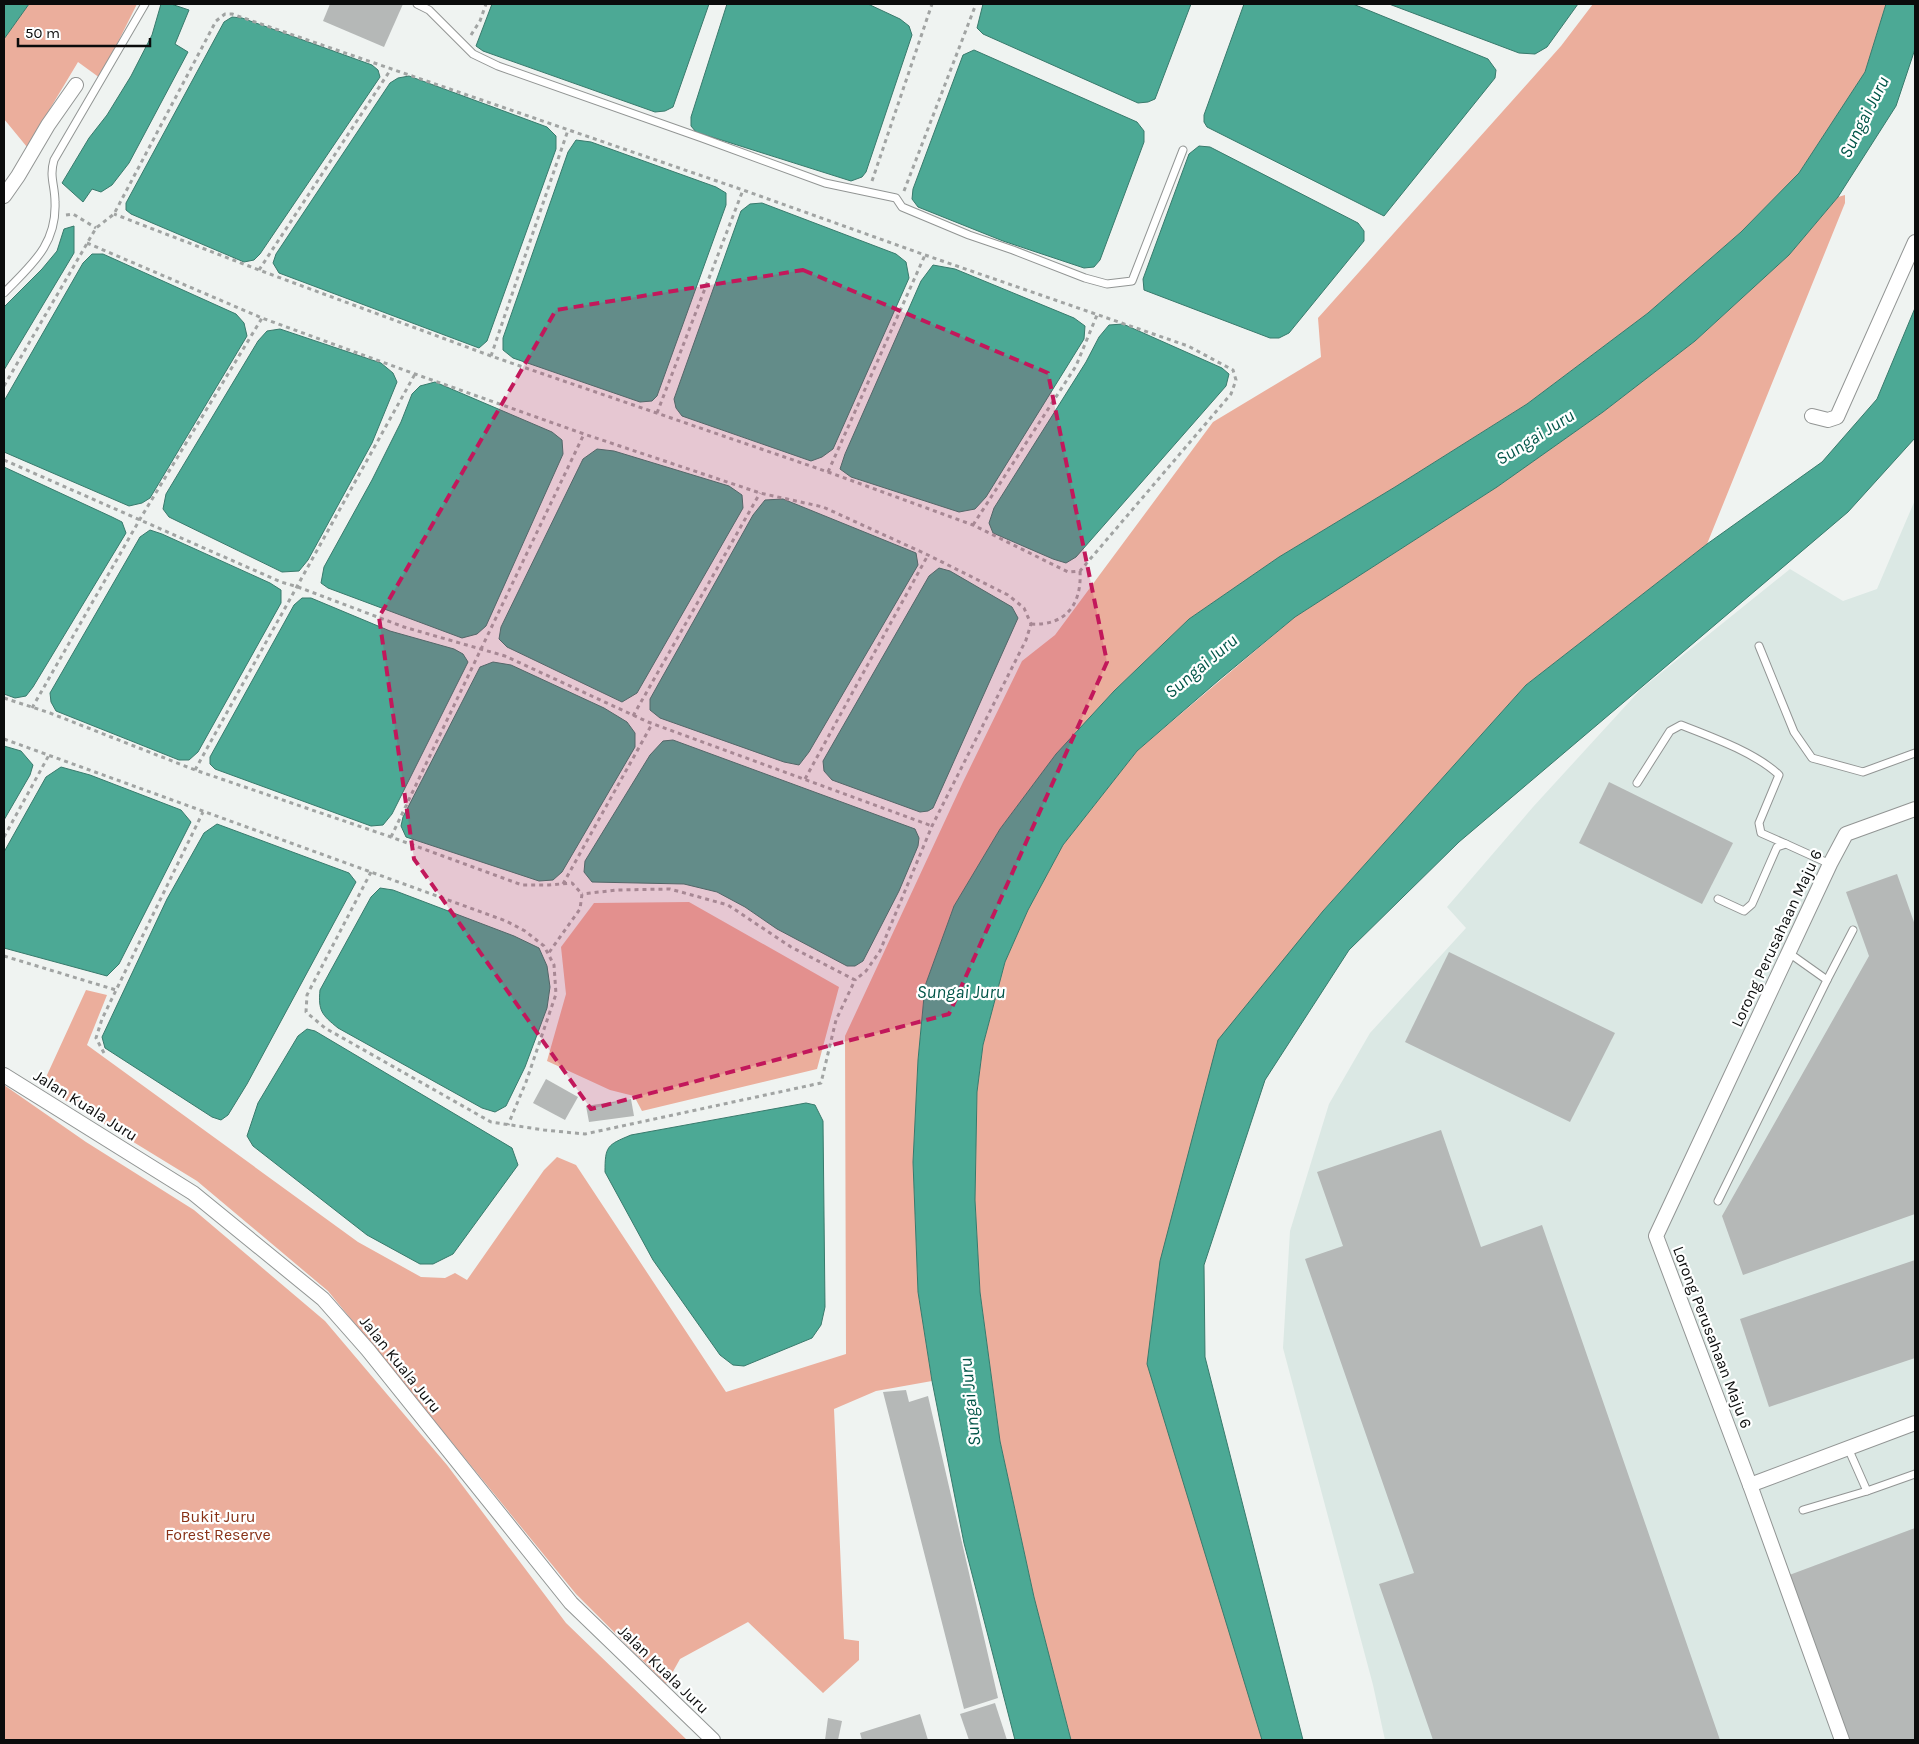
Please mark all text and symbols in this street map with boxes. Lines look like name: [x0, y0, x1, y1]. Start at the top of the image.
scale bar: [18, 15, 150, 47]
text: 50 m: [25, 24, 60, 42]
water label: Sungai Juru: [1834, 73, 1894, 161]
water label: Sungai Juru: [1492, 404, 1578, 470]
water label: Sungai Juru: [1160, 629, 1242, 703]
street label: Lorong Perusahaan Maju 6: [1727, 846, 1826, 1030]
water label: Sungai Juru: [917, 981, 1005, 1003]
street label: Jalan Kuala Juru: [30, 1066, 141, 1145]
street label: Lorong Perusahaan Maju 6: [1669, 1243, 1756, 1431]
street label: Jalan Kuala Juru: [356, 1312, 445, 1417]
water label: Sungai Juru: [954, 1357, 986, 1447]
park label: Bukit Juru Forest Reserve: [165, 1507, 271, 1544]
street label: Jalan Kuala Juru: [614, 1621, 713, 1718]

